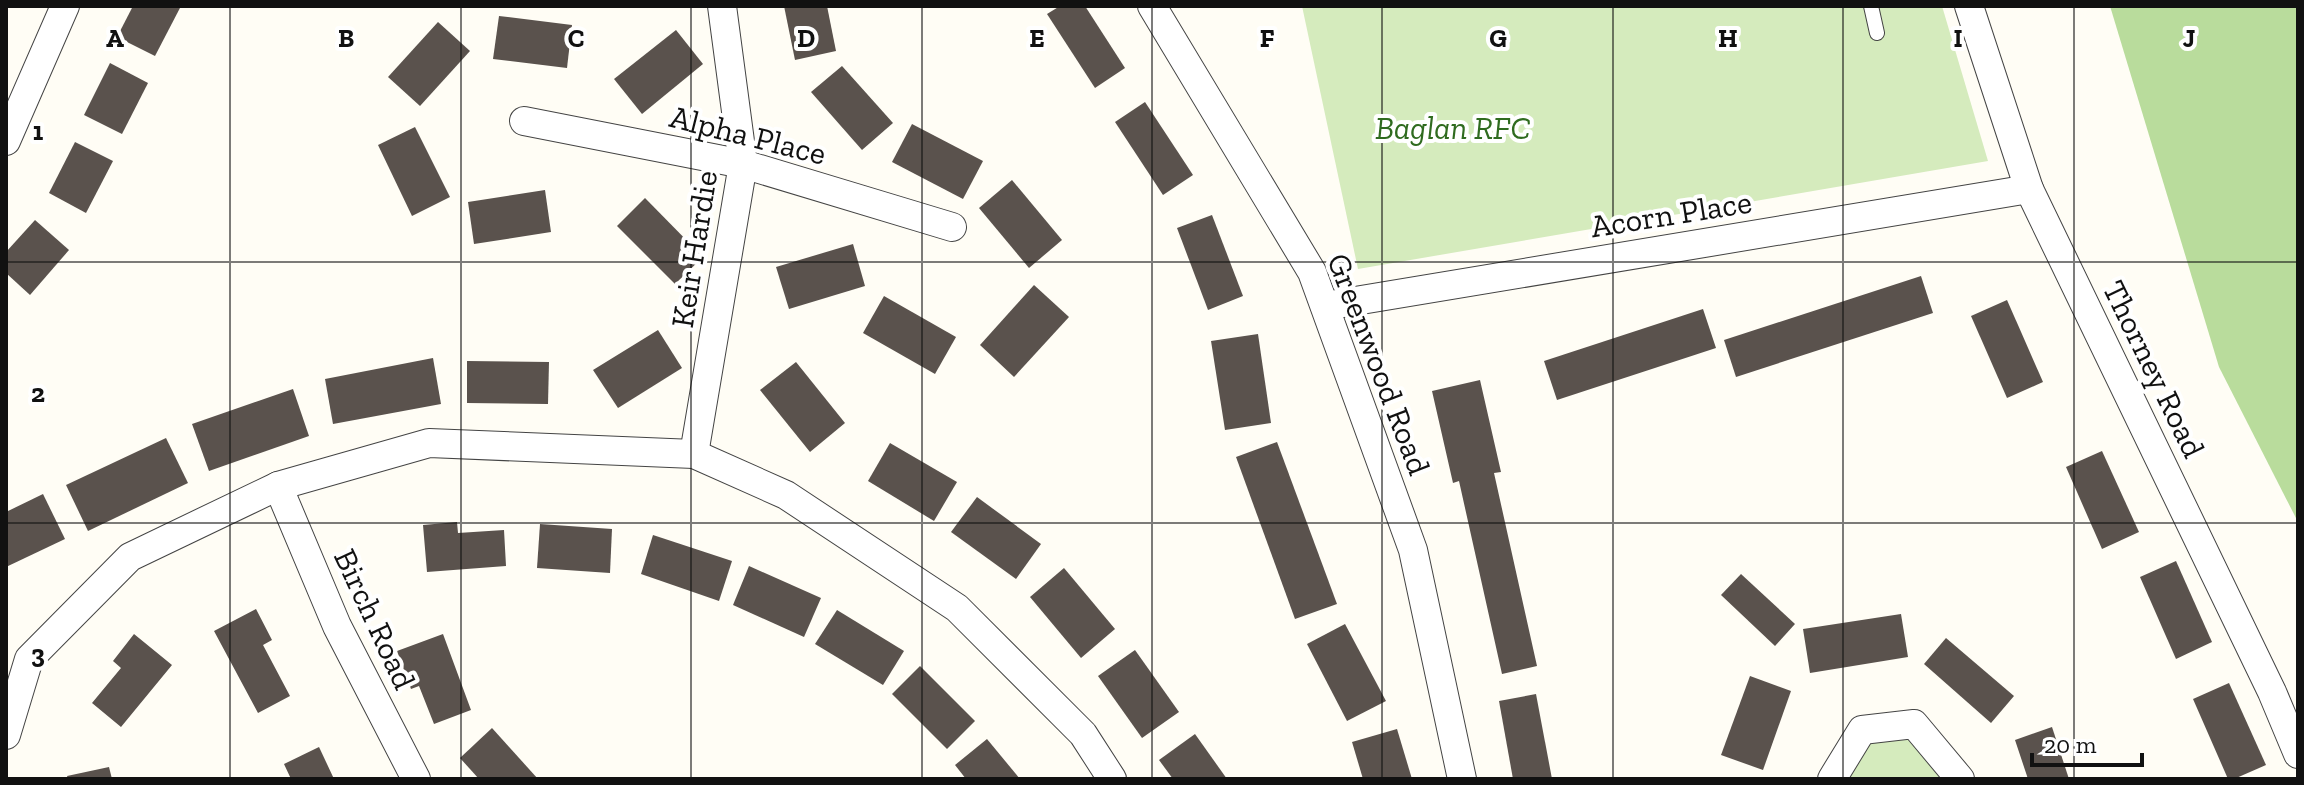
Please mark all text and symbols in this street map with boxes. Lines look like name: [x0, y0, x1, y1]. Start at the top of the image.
text: A: [106, 22, 124, 54]
text: B: [338, 22, 354, 54]
text: C: [568, 22, 584, 54]
text: D: [797, 22, 815, 54]
text: E: [1029, 22, 1045, 54]
text: F: [1260, 22, 1275, 54]
text: G: [1489, 22, 1507, 54]
text: H: [1718, 22, 1738, 54]
text: I: [1953, 22, 1963, 54]
text: J: [2183, 22, 2195, 54]
street label: Alpha Place: [666, 97, 830, 173]
park label: Baglan RFC: [1375, 109, 1531, 147]
text: 1: [33, 115, 44, 147]
street label: Keir Hardie: [663, 168, 725, 330]
street label: Acorn Place: [1588, 183, 1754, 245]
street label: Greenwood Road: [1319, 248, 1439, 480]
street label: Thorney Road: [2095, 274, 2213, 464]
text: 2: [31, 377, 45, 409]
street label: Birch Road: [326, 543, 424, 695]
text: 3: [31, 638, 45, 670]
scale bar: [2032, 717, 2142, 767]
text: 20 m: [2044, 730, 2097, 759]

